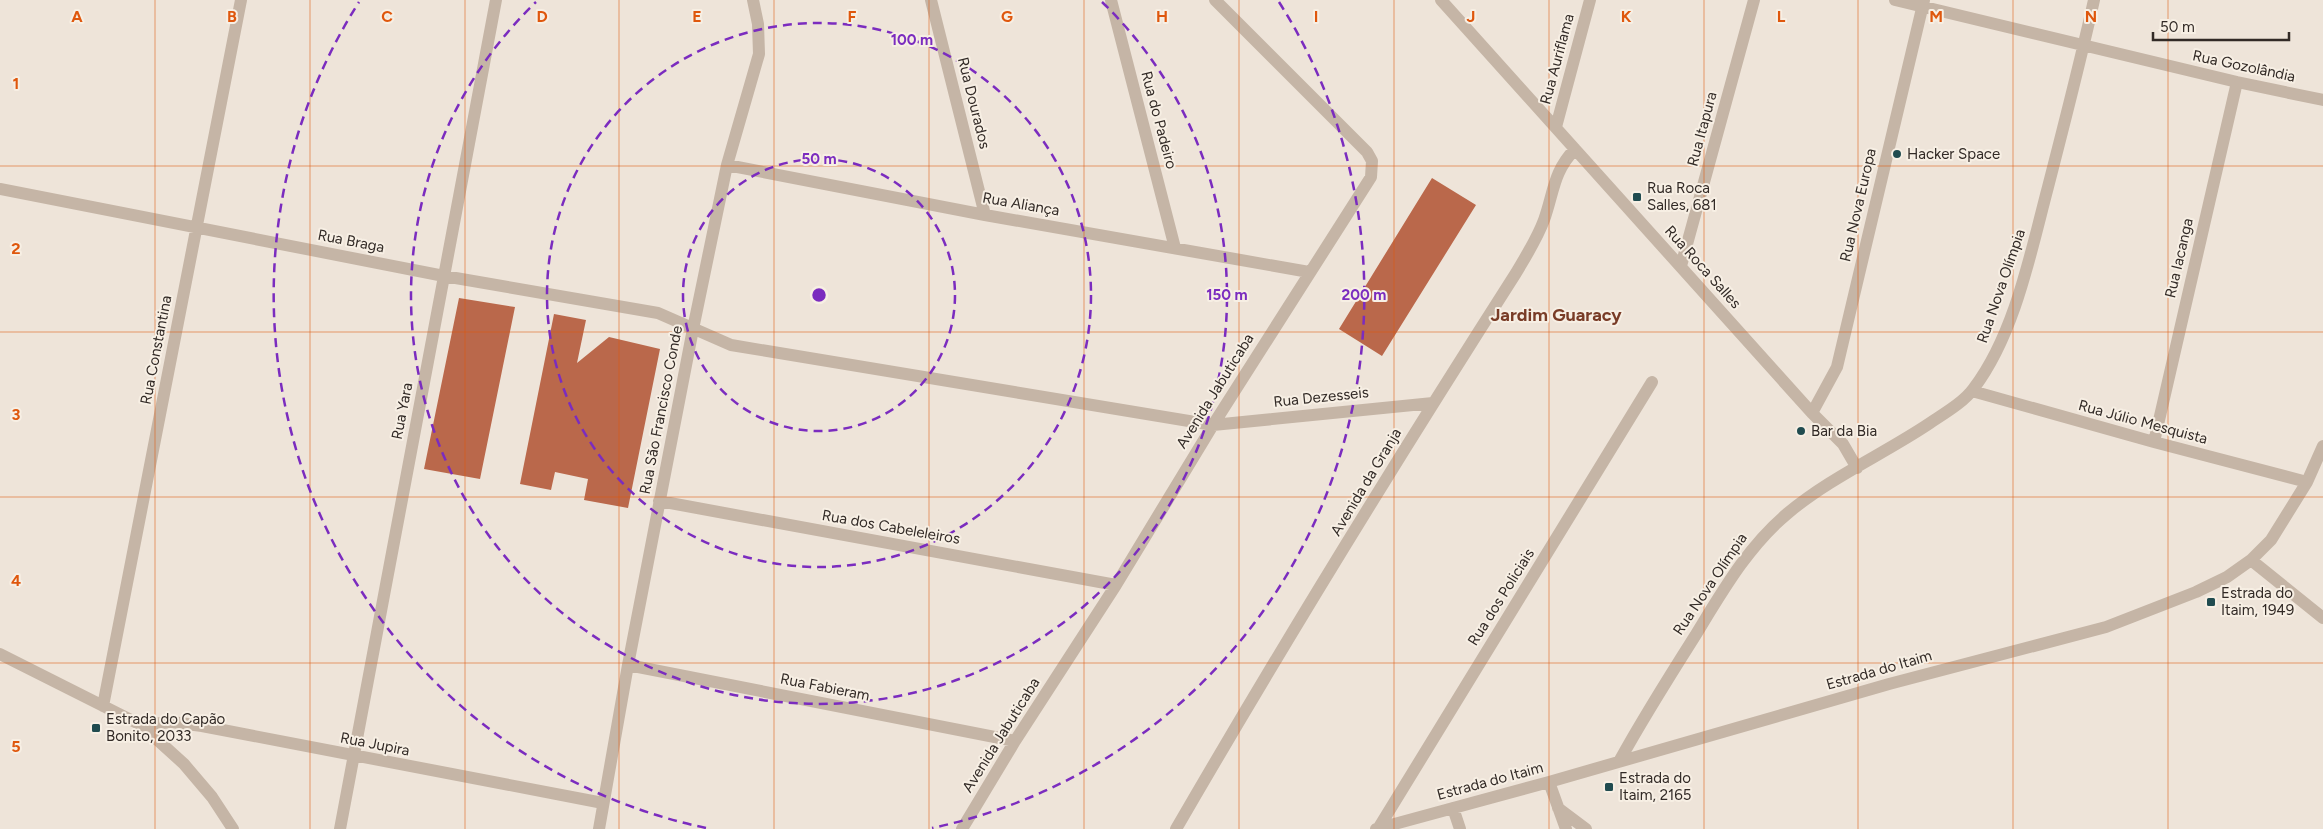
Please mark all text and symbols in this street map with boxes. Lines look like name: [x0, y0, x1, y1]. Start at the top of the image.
text: A: [71, 7, 83, 26]
text: B: [227, 7, 237, 26]
text: C: [381, 7, 393, 26]
text: D: [536, 7, 548, 26]
text: E: [692, 7, 702, 26]
text: F: [848, 7, 857, 26]
text: G: [1001, 7, 1013, 26]
text: H: [1156, 7, 1168, 26]
text: I: [1314, 7, 1318, 26]
text: J: [1467, 7, 1475, 26]
text: K: [1621, 7, 1632, 26]
text: L: [1777, 7, 1786, 26]
text: M: [1929, 7, 1943, 26]
text: N: [2085, 7, 2097, 26]
scale bar: [2153, 10, 2289, 42]
street label: Rua Auriflama: [1536, 12, 1578, 106]
text: 50 m: [2160, 18, 2195, 36]
text: 100 m: [891, 31, 933, 49]
street label: Rua Gozolândia: [2191, 46, 2297, 86]
street label: Rua Dourados: [954, 55, 994, 151]
street label: Rua do Padeiro: [1137, 69, 1181, 171]
text: 1: [13, 74, 19, 93]
street label: Rua Itapura: [1683, 90, 1721, 168]
place label: Hacker Space: [1907, 145, 2000, 163]
street label: Rua Nova Europa: [1836, 147, 1880, 263]
marker: Hacker Space: [1891, 148, 1903, 160]
text: 50 m: [801, 150, 837, 168]
place label: Rua Roca Salles, 681: [1647, 179, 1717, 214]
street label: Rua Aliança: [981, 188, 1061, 220]
marker: Rua Roca Salles, 681: [1631, 191, 1643, 203]
street label: Rua Iacanga: [2161, 216, 2197, 300]
street label: Rua Roca Salles: [1661, 222, 1745, 312]
street label: Rua Braga: [316, 226, 386, 256]
street label: Rua Nova Olímpia: [1973, 227, 2029, 345]
text: 2: [11, 239, 21, 258]
centre of rings: [810, 286, 828, 304]
text: 150 m: [1206, 286, 1248, 304]
text: 200 m: [1342, 286, 1386, 304]
street label: Rua Constantina: [137, 294, 175, 406]
district label: Jardim Guaracy: [1490, 304, 1622, 326]
street label: Rua São Francisco Conde: [636, 324, 686, 496]
street label: Avenida Jabuticaba: [1172, 330, 1258, 452]
street label: Rua Yara: [388, 381, 416, 441]
street label: Rua Dezesseis: [1272, 383, 1370, 411]
street label: Rua Júlio Mesquista: [2076, 396, 2210, 448]
text: 3: [12, 405, 21, 424]
place label: Bar da Bia: [1811, 422, 1877, 440]
street label: Avenida da Granja: [1327, 425, 1405, 539]
marker: Bar da Bia: [1795, 425, 1807, 437]
street label: Rua dos Cabeleleiros: [821, 506, 961, 548]
street label: Rua Nova Olímpia: [1669, 529, 1751, 639]
street label: Rua dos Policiais: [1464, 545, 1538, 649]
text: 4: [11, 571, 21, 590]
place label: Estrada do Itaim, 1949: [2221, 584, 2294, 619]
marker: Estrada do Itaim, 1949: [2205, 596, 2217, 608]
street label: Estrada do Itaim: [1824, 646, 1934, 694]
street label: Rua Fabieram: [779, 670, 871, 704]
street label: Avenida Jabuticaba: [958, 674, 1044, 796]
place label: Estrada do Capão Bonito, 2033: [106, 710, 226, 745]
marker: Estrada do Capão Bonito, 2033: [90, 722, 102, 734]
street label: Rua Jupira: [339, 728, 411, 760]
text: 5: [11, 737, 21, 756]
street label: Estrada do Itaim: [1435, 758, 1545, 804]
place label: Estrada do Itaim, 2165: [1619, 769, 1691, 804]
marker: Estrada do Itaim, 2165: [1603, 781, 1615, 793]

